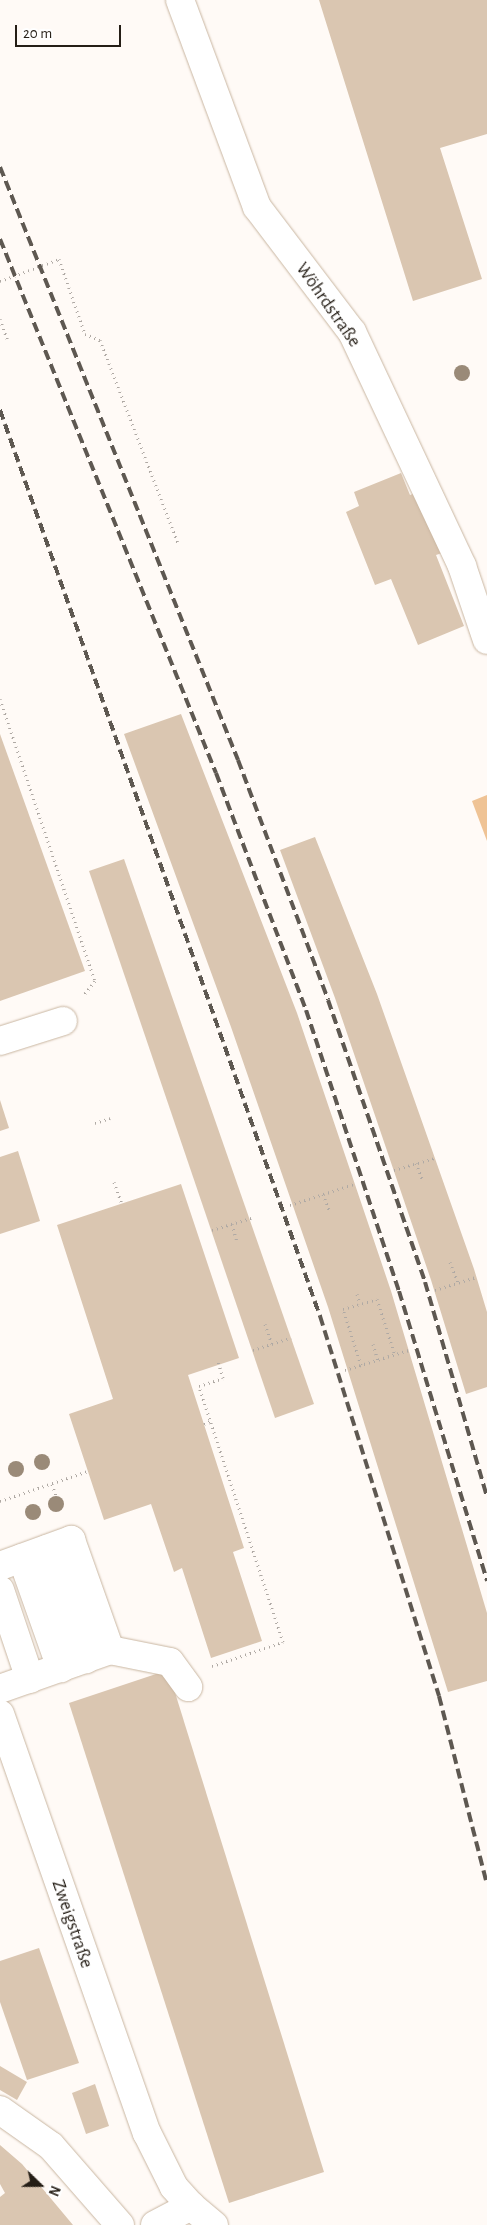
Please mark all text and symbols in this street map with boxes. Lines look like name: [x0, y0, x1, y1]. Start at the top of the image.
scale bar: [18, 15, 124, 47]
text: 20 m: [23, 26, 52, 41]
street label: Wöhrdstraße: [290, 258, 366, 352]
street label: Zweigstraße: [46, 1877, 98, 1971]
north arrow: [15, 2160, 65, 2210]
text: N: [46, 2183, 62, 2198]

